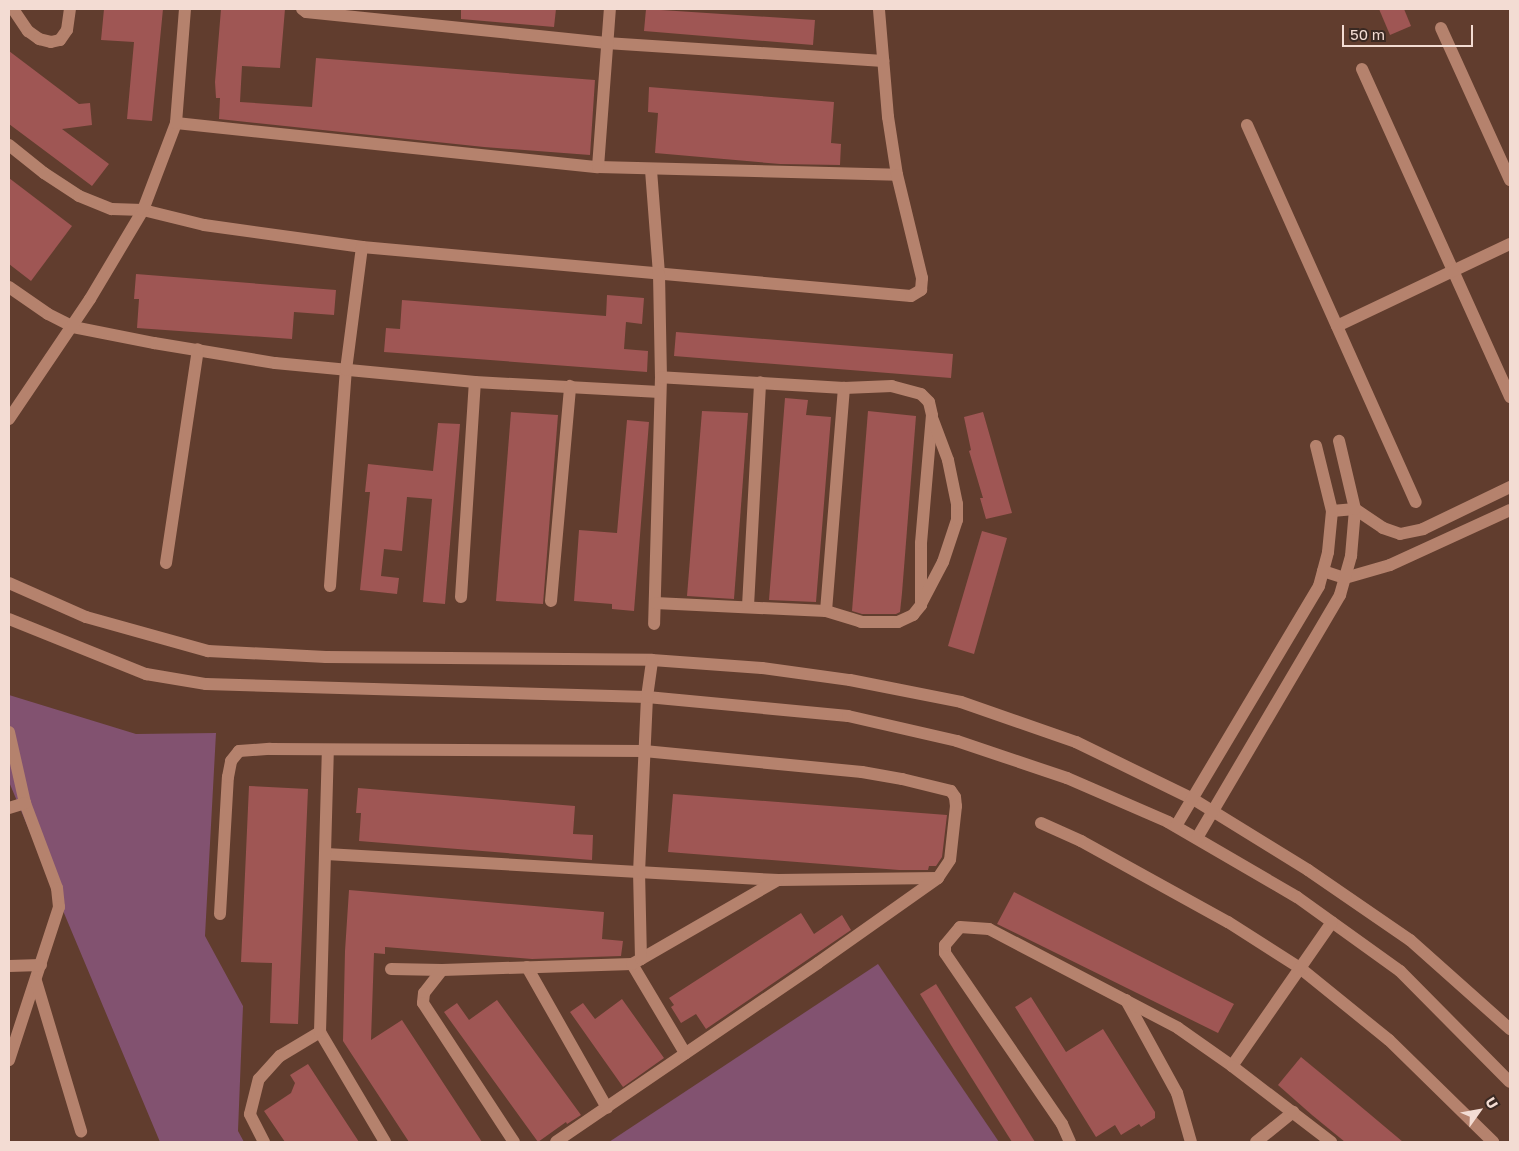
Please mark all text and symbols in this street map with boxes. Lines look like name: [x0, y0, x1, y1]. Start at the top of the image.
scale bar: [1344, 15, 1475, 47]
text: 50 m: [1350, 25, 1385, 43]
north arrow: [1454, 1086, 1504, 1136]
text: U: [1482, 1094, 1502, 1112]

